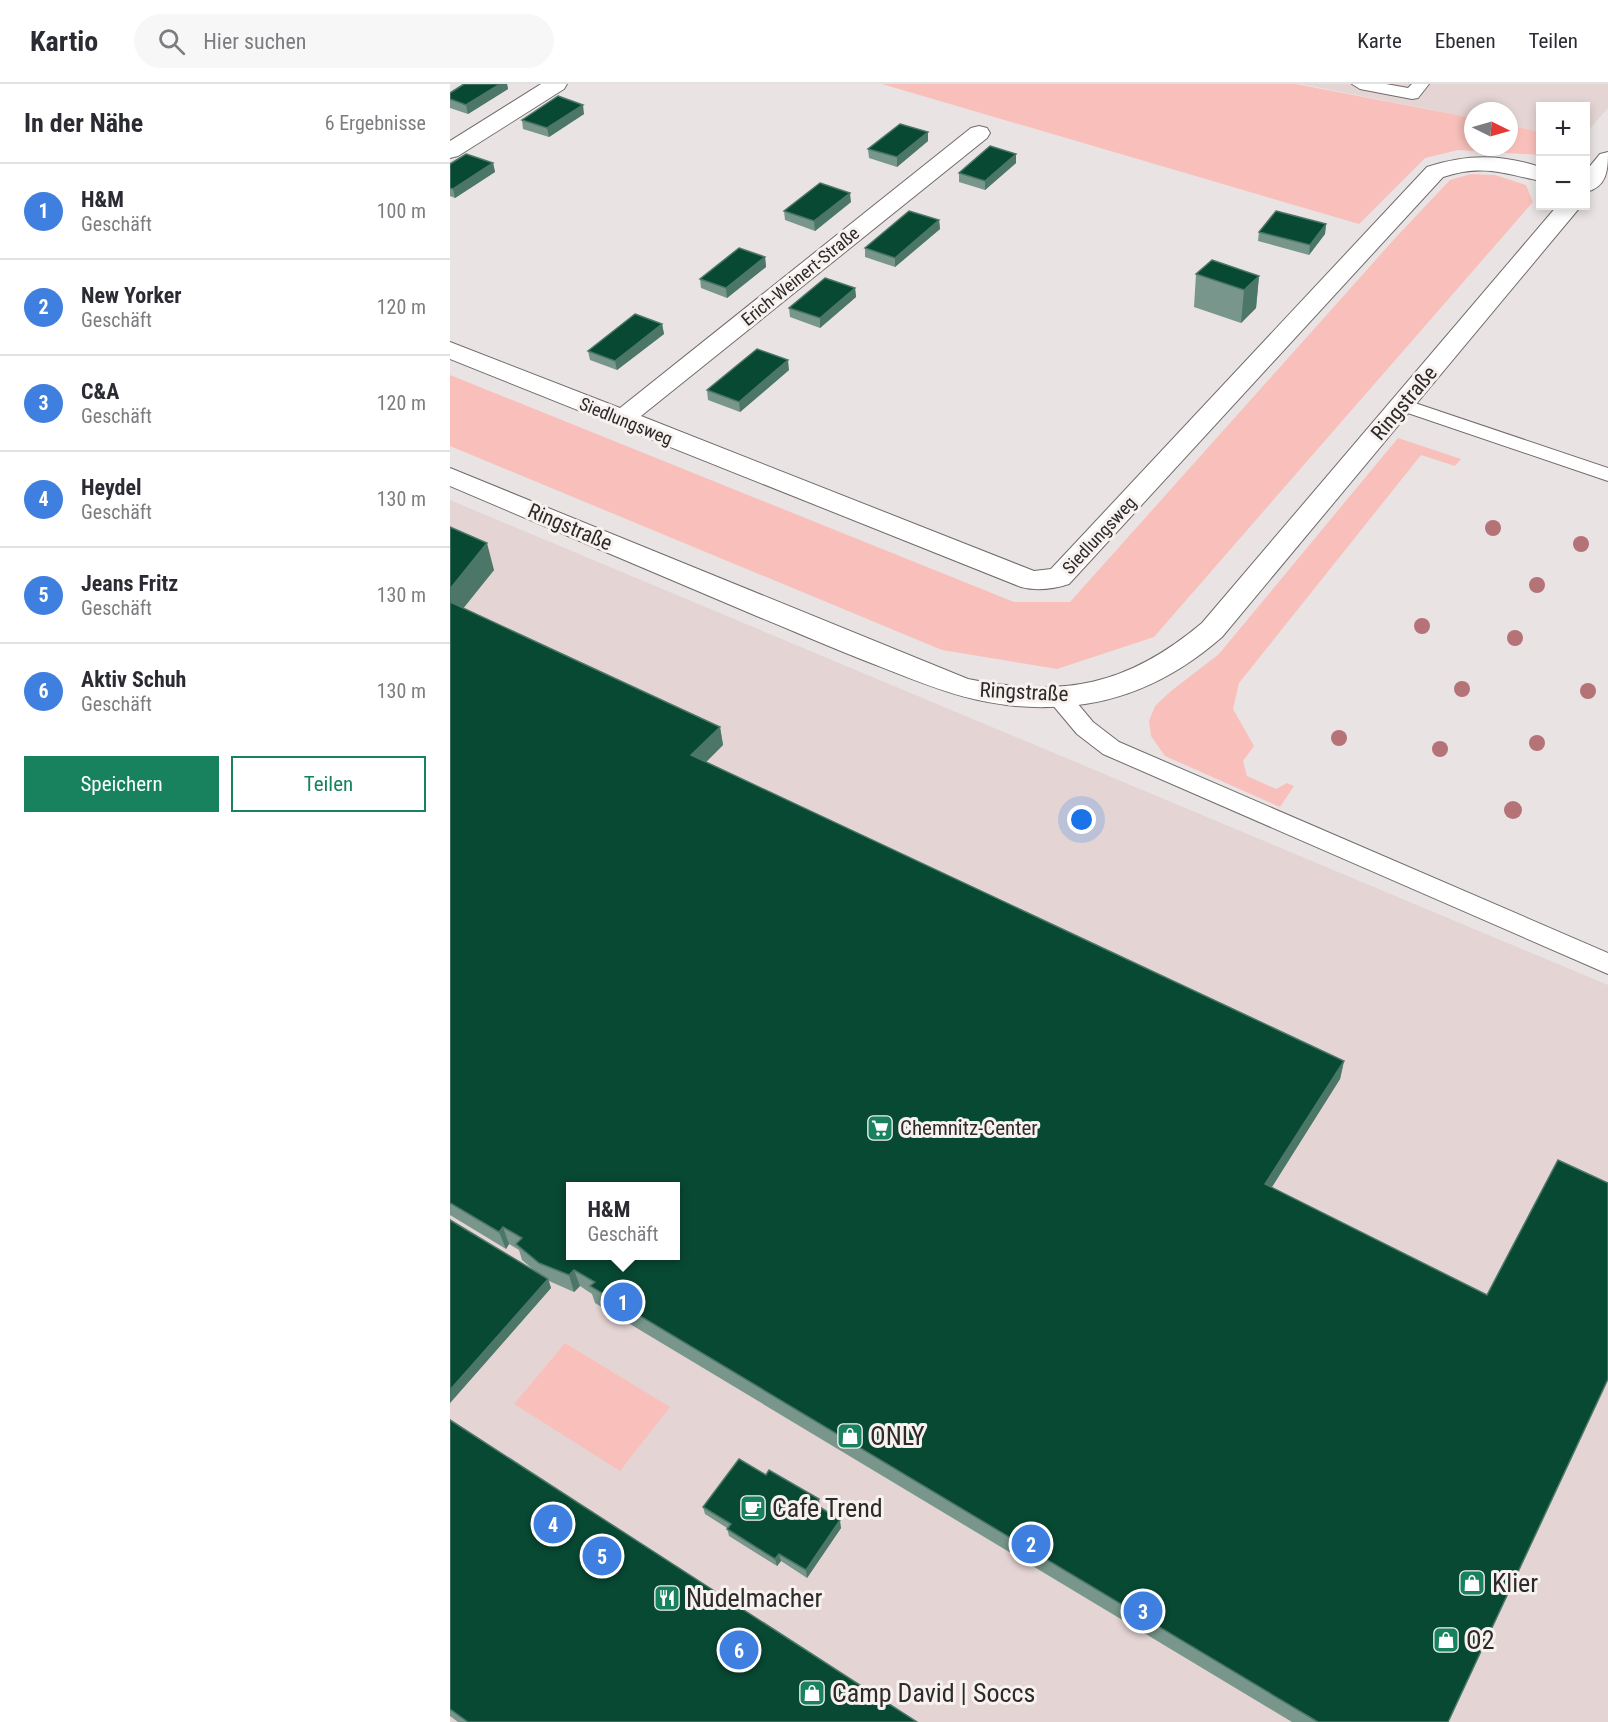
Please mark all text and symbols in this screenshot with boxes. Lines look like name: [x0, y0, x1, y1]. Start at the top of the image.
search box: [134, 14, 554, 68]
text: Kartio: [30, 25, 98, 58]
icon: search: [155, 25, 188, 58]
text: Hier suchen: [203, 29, 306, 54]
text: Karte: [1357, 29, 1402, 53]
text: Ebenen: [1435, 29, 1496, 53]
text: Teilen: [1529, 29, 1578, 53]
north arrow: [1464, 102, 1518, 156]
map controls: [1536, 102, 1590, 210]
button: +: [1536, 102, 1590, 156]
text: In der Nähe: [24, 108, 143, 138]
text: 6 Ergebnisse: [325, 111, 426, 135]
button: −: [1536, 156, 1590, 210]
text: H&M: [81, 187, 124, 212]
text: 1: [38, 199, 49, 223]
text: 100 m: [377, 199, 426, 223]
text: Geschäft: [81, 212, 152, 236]
street label: Erich-Weinert-Straße: [737, 222, 863, 330]
text: New Yorker: [81, 283, 182, 308]
text: 2: [38, 295, 49, 319]
text: 120 m: [377, 295, 426, 319]
text: Geschäft: [81, 308, 152, 332]
street label: Ringstraße: [1366, 361, 1442, 445]
text: C&A: [81, 379, 119, 404]
text: 3: [38, 391, 49, 415]
text: 120 m: [377, 391, 426, 415]
street label: Siedlungsweg: [576, 393, 676, 449]
text: Geschäft: [81, 404, 152, 428]
text: Heydel: [81, 475, 142, 500]
text: 4: [38, 487, 49, 511]
text: 130 m: [377, 487, 426, 511]
street label: Siedlungsweg: [1058, 492, 1140, 578]
street label: Ringstraße: [524, 499, 616, 556]
text: Geschäft: [81, 500, 152, 524]
text: Jeans Fritz: [81, 571, 178, 596]
text: 5: [38, 583, 49, 607]
text: 130 m: [377, 583, 426, 607]
text: Geschäft: [81, 596, 152, 620]
text: Aktiv Schuh: [81, 667, 186, 692]
street label: Ringstraße: [979, 678, 1069, 706]
text: 6: [38, 679, 49, 703]
text: 130 m: [377, 679, 426, 703]
text: Geschäft: [81, 692, 152, 716]
button: Speichern: [24, 756, 219, 812]
button: Teilen: [231, 756, 426, 812]
your location: [1067, 805, 1096, 834]
supermarket icon: Chemnitz-Center: [865, 1113, 895, 1143]
place label: Chemnitz-Center: [900, 1116, 1038, 1140]
popup: [566, 1182, 680, 1260]
text: H&M: [587, 1197, 630, 1222]
text: Geschäft: [587, 1222, 659, 1246]
pin: 1: [604, 1280, 642, 1324]
shop icon: ONLY: [835, 1421, 865, 1451]
place label: ONLY: [870, 1421, 925, 1451]
cafe icon: Cafe Trend: [738, 1493, 768, 1523]
place label: Cafe Trend: [772, 1493, 883, 1523]
pin: 4: [534, 1502, 572, 1546]
pin: 2: [1012, 1522, 1050, 1566]
pin: 5: [582, 1534, 622, 1578]
shop icon: Klier: [1457, 1568, 1487, 1598]
place label: Klier: [1492, 1568, 1538, 1598]
restaurant icon: Nudelmacher: [652, 1583, 682, 1613]
place label: Nudelmacher: [686, 1583, 823, 1613]
pin: 3: [1124, 1588, 1162, 1634]
shop icon: O2: [1431, 1625, 1461, 1655]
place label: O2: [1466, 1625, 1494, 1655]
pin: 6: [720, 1628, 758, 1672]
shop icon: Camp David | Soccs: [797, 1678, 827, 1708]
place label: Camp David | Soccs: [832, 1678, 1035, 1708]

